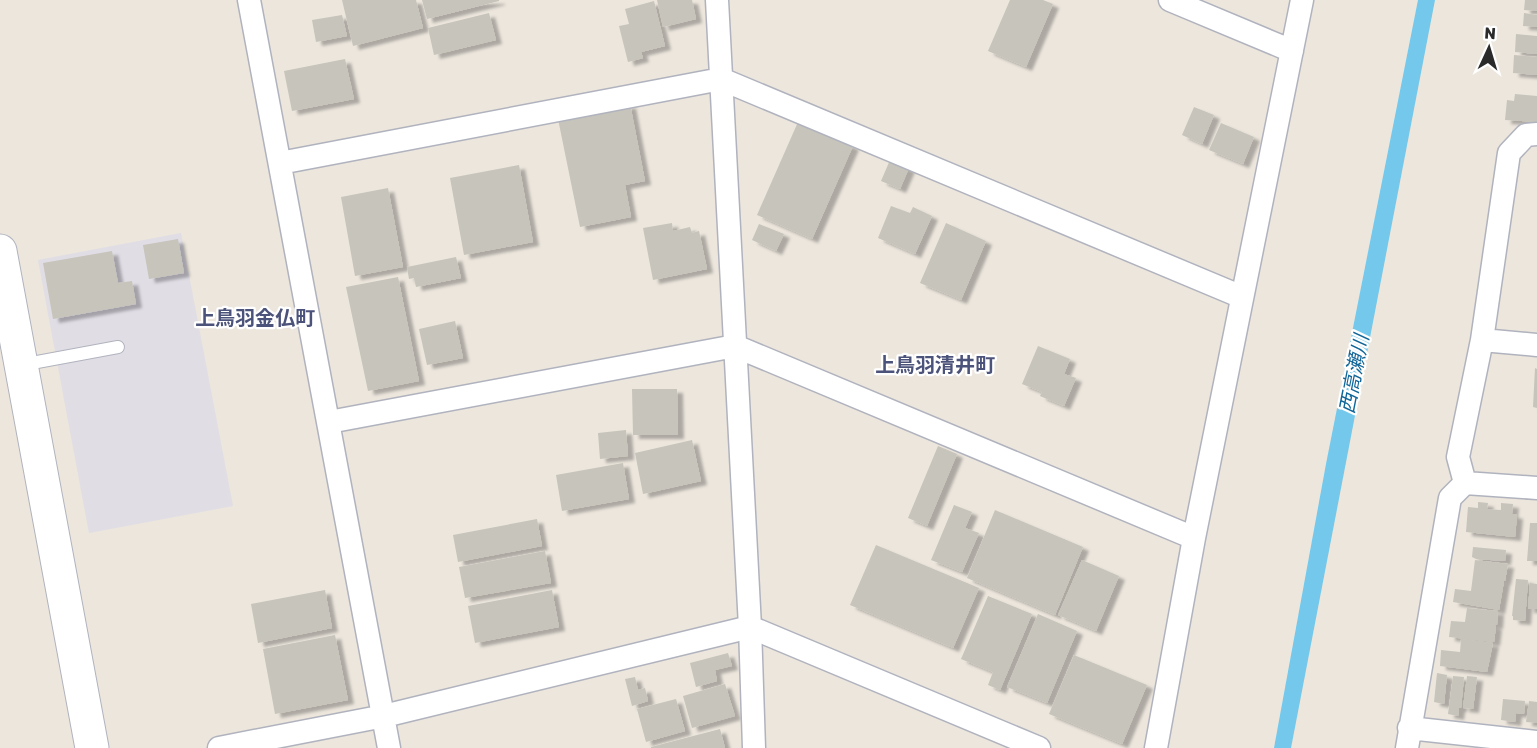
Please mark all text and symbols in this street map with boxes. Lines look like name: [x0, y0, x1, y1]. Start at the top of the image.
north arrow: [1459, 18, 1519, 78]
text: N: [1484, 24, 1496, 43]
district label: 上鳥羽金仏町: [195, 306, 315, 330]
water label: 西高瀬川: [1335, 330, 1374, 416]
district label: 上鳥羽清井町: [875, 353, 995, 377]

